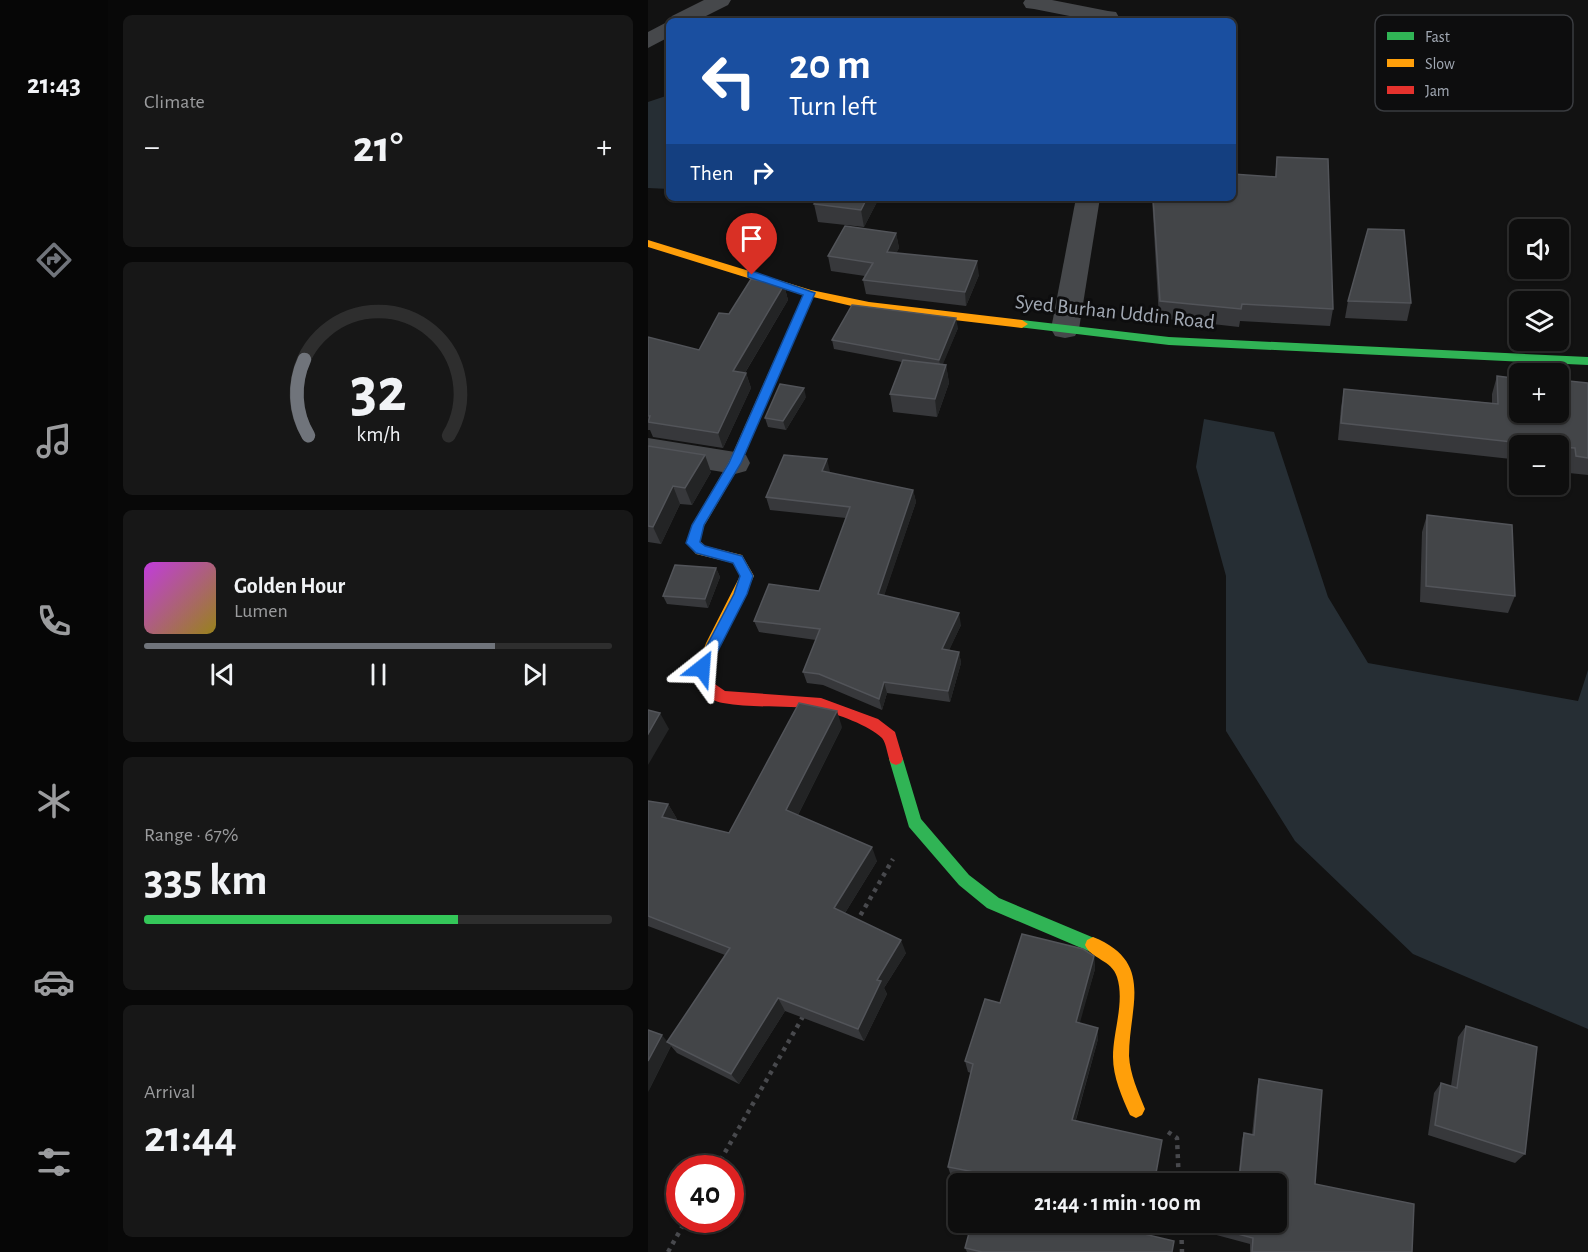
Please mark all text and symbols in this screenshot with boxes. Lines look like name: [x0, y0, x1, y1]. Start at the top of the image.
legend: [1375, 15, 1573, 111]
text: Fast: [1425, 29, 1450, 45]
icon: left: [690, 42, 768, 120]
text: 20 m: [789, 44, 871, 86]
text: Slow: [1425, 56, 1455, 72]
text: 21:43: [27, 71, 81, 98]
text: Jam: [1425, 83, 1450, 99]
text: Climate: [144, 92, 205, 112]
text: Turn left: [789, 93, 877, 120]
text: 21°: [353, 125, 403, 170]
text: −: [144, 131, 160, 164]
text: +: [596, 131, 612, 164]
icon: right: [746, 156, 779, 189]
text: Then: [690, 162, 734, 184]
pin: [726, 213, 777, 275]
map controls: [1509, 219, 1569, 495]
button: sound: [1509, 219, 1569, 279]
icon: arrive: [735, 222, 768, 255]
icon: directions: [33, 239, 75, 281]
street label: Syed Burhan Uddin Road: [1014, 291, 1216, 333]
button: layers: [1509, 291, 1569, 351]
text: 32: [350, 360, 406, 422]
button: +: [1509, 363, 1569, 423]
icon: music: [33, 420, 75, 462]
text: km/h: [356, 424, 400, 445]
button: −: [1509, 435, 1569, 495]
text: Golden Hour: [234, 575, 345, 597]
icon: phone: [33, 600, 75, 642]
text: Lumen: [234, 601, 288, 621]
position arrow: [670, 636, 734, 700]
icon: previous: [206, 658, 239, 691]
icon: pause: [362, 658, 395, 691]
icon: next: [518, 658, 551, 691]
icon: climate: [33, 780, 75, 822]
text: Range · 67%: [144, 825, 238, 845]
text: 335 km: [144, 858, 268, 903]
icon: car: [33, 961, 75, 1003]
text: Arrival: [144, 1082, 195, 1102]
text: 21:44: [144, 1115, 237, 1160]
icon: filters: [33, 1141, 75, 1183]
speed limit sign: 40: [666, 1155, 744, 1233]
text: 21:44 · 1 min · 100 m: [1034, 1192, 1201, 1214]

